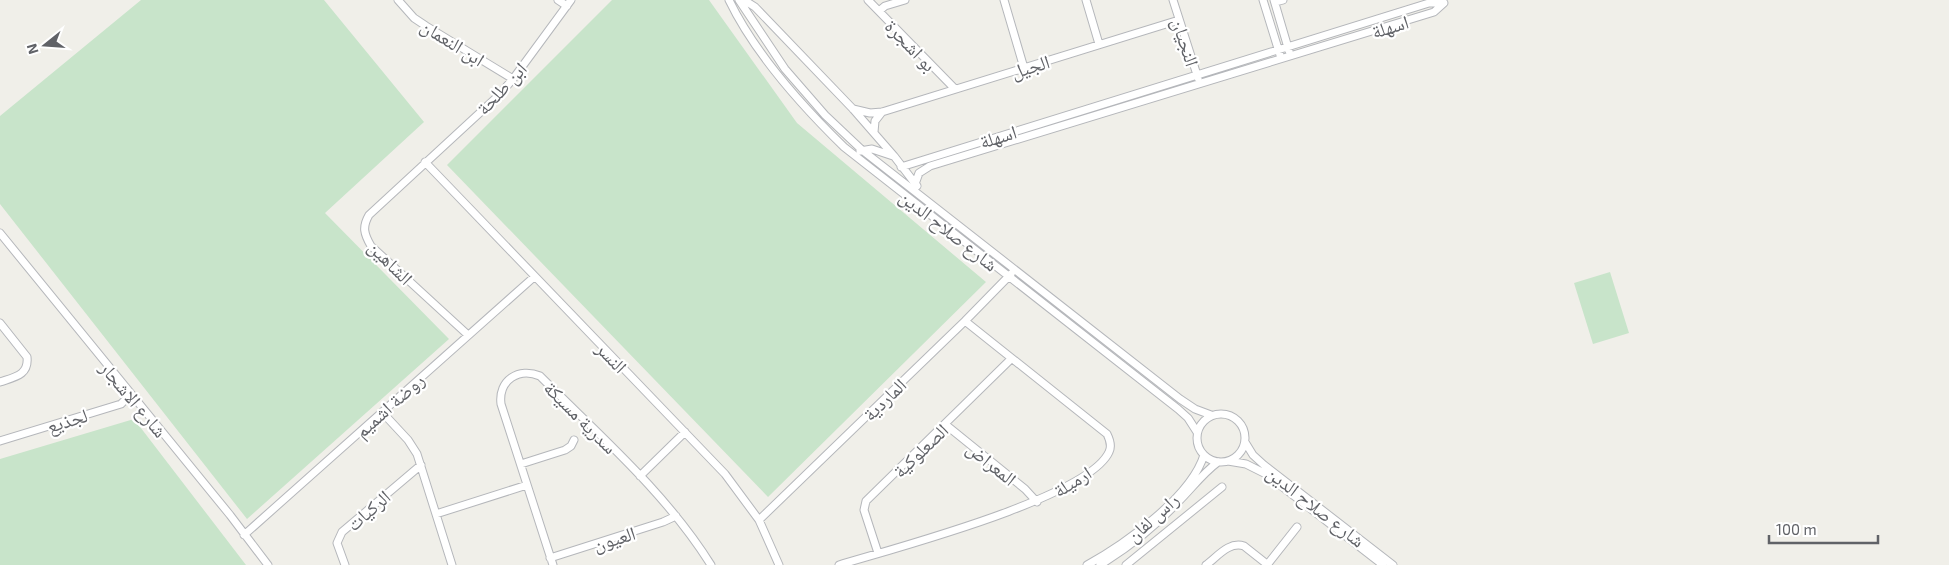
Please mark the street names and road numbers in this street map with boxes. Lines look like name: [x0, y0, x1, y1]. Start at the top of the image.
street label: اسهلة: [1369, 10, 1412, 43]
street label: ابن النعمان: [416, 13, 489, 71]
street label: بو اشجرة: [880, 14, 941, 77]
street label: النجيان: [1166, 15, 1205, 69]
street label: الجيل: [1008, 49, 1052, 84]
street label: ابن طلحة: [471, 57, 532, 120]
street label: اسهلة: [977, 120, 1020, 153]
street label: شارع صلاح الدين: [895, 184, 1003, 276]
street label: الشاهين: [363, 235, 418, 290]
street label: النسر: [590, 336, 632, 378]
street label: شارع الاشجار: [94, 356, 172, 442]
street label: روضة اشميم: [349, 368, 430, 444]
street label: الماردية: [857, 373, 911, 426]
street label: سدرية مسيكة: [539, 376, 622, 459]
street label: لجذيع: [44, 403, 91, 439]
street label: الصعلوكية: [888, 418, 953, 483]
street label: المعراض: [962, 436, 1022, 491]
street label: ارميلة: [1049, 460, 1096, 502]
street label: شارع صلاح الدين: [1262, 460, 1370, 552]
street label: الركيات: [341, 485, 395, 536]
street label: راس لفان: [1121, 487, 1184, 547]
street label: العيون: [590, 521, 638, 556]

